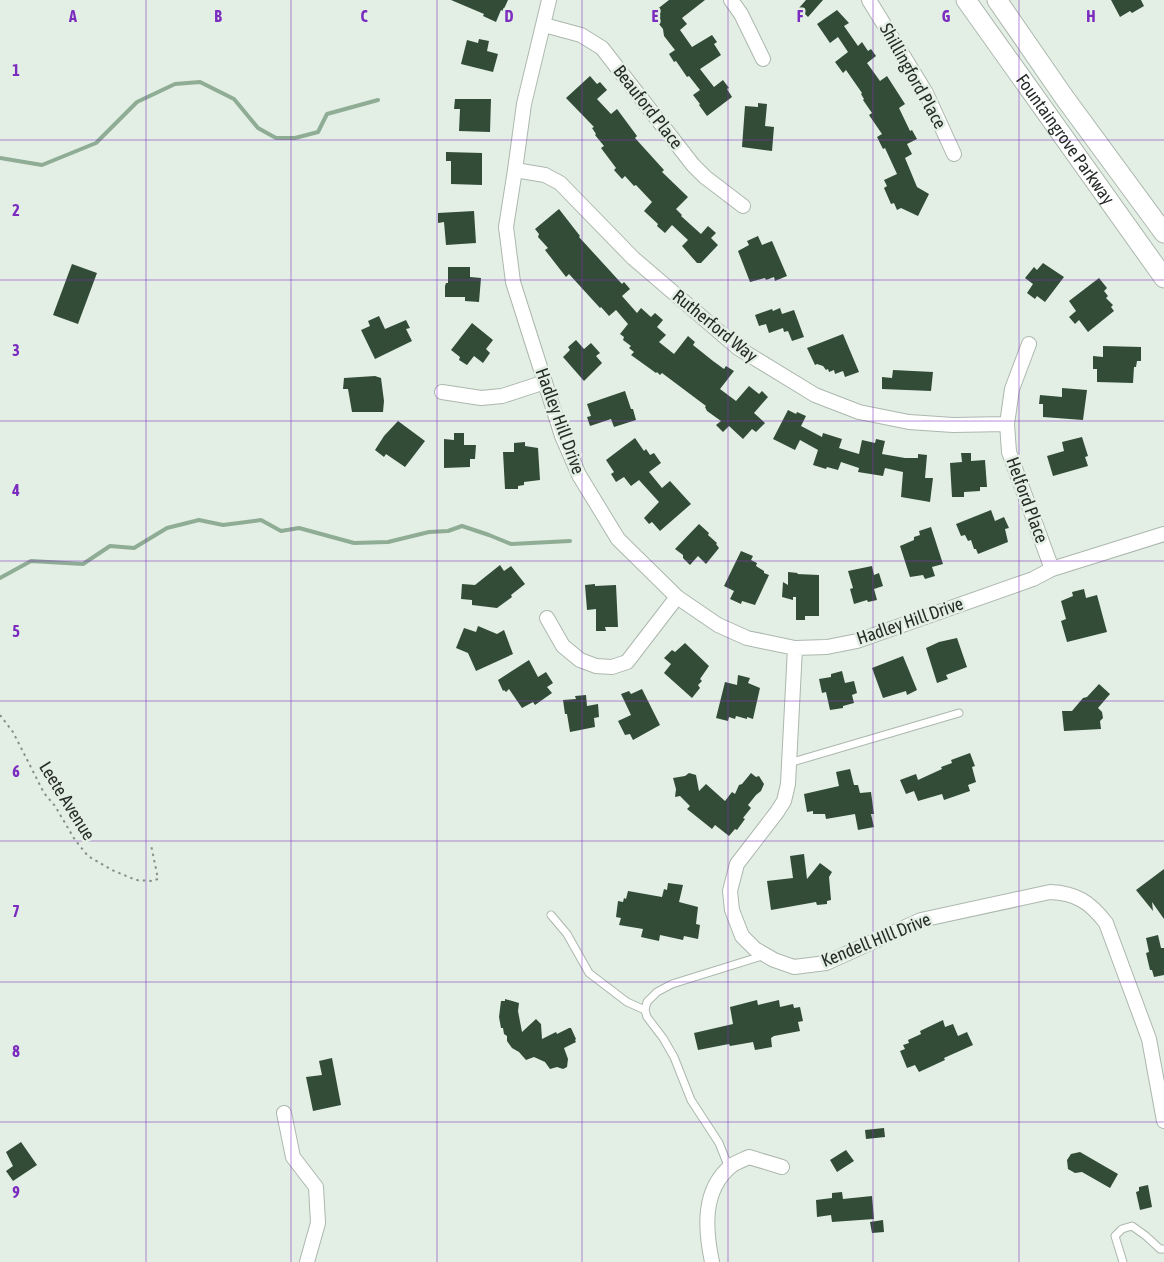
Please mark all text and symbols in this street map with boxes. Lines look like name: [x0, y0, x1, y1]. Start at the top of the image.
text: A: [68, 7, 77, 25]
text: B: [214, 7, 222, 25]
text: C: [360, 7, 368, 25]
text: D: [505, 7, 514, 25]
text: E: [652, 7, 659, 25]
text: F: [797, 7, 804, 25]
text: G: [942, 7, 951, 25]
text: H: [1086, 7, 1096, 25]
street label: Shillingford Place: [876, 19, 951, 132]
text: 1: [12, 61, 20, 79]
street label: Beauford Place: [609, 61, 688, 153]
street label: Fountaingrove Parkway: [1012, 70, 1119, 208]
text: 2: [12, 201, 20, 219]
street label: Rutherford Way: [669, 285, 762, 366]
text: 3: [12, 341, 20, 359]
street label: Hadley Hill Drive: [532, 365, 589, 477]
street label: Helford Place: [1002, 454, 1053, 546]
text: 4: [11, 481, 20, 499]
street label: Hadley Hill Drive: [854, 592, 966, 649]
text: 5: [12, 622, 20, 640]
street label: Leete Avenue: [35, 758, 100, 844]
text: 6: [12, 762, 20, 780]
text: 7: [12, 902, 20, 920]
street label: Kendell HIll Drive: [818, 908, 934, 971]
text: 8: [12, 1042, 20, 1060]
text: 9: [12, 1183, 20, 1201]

